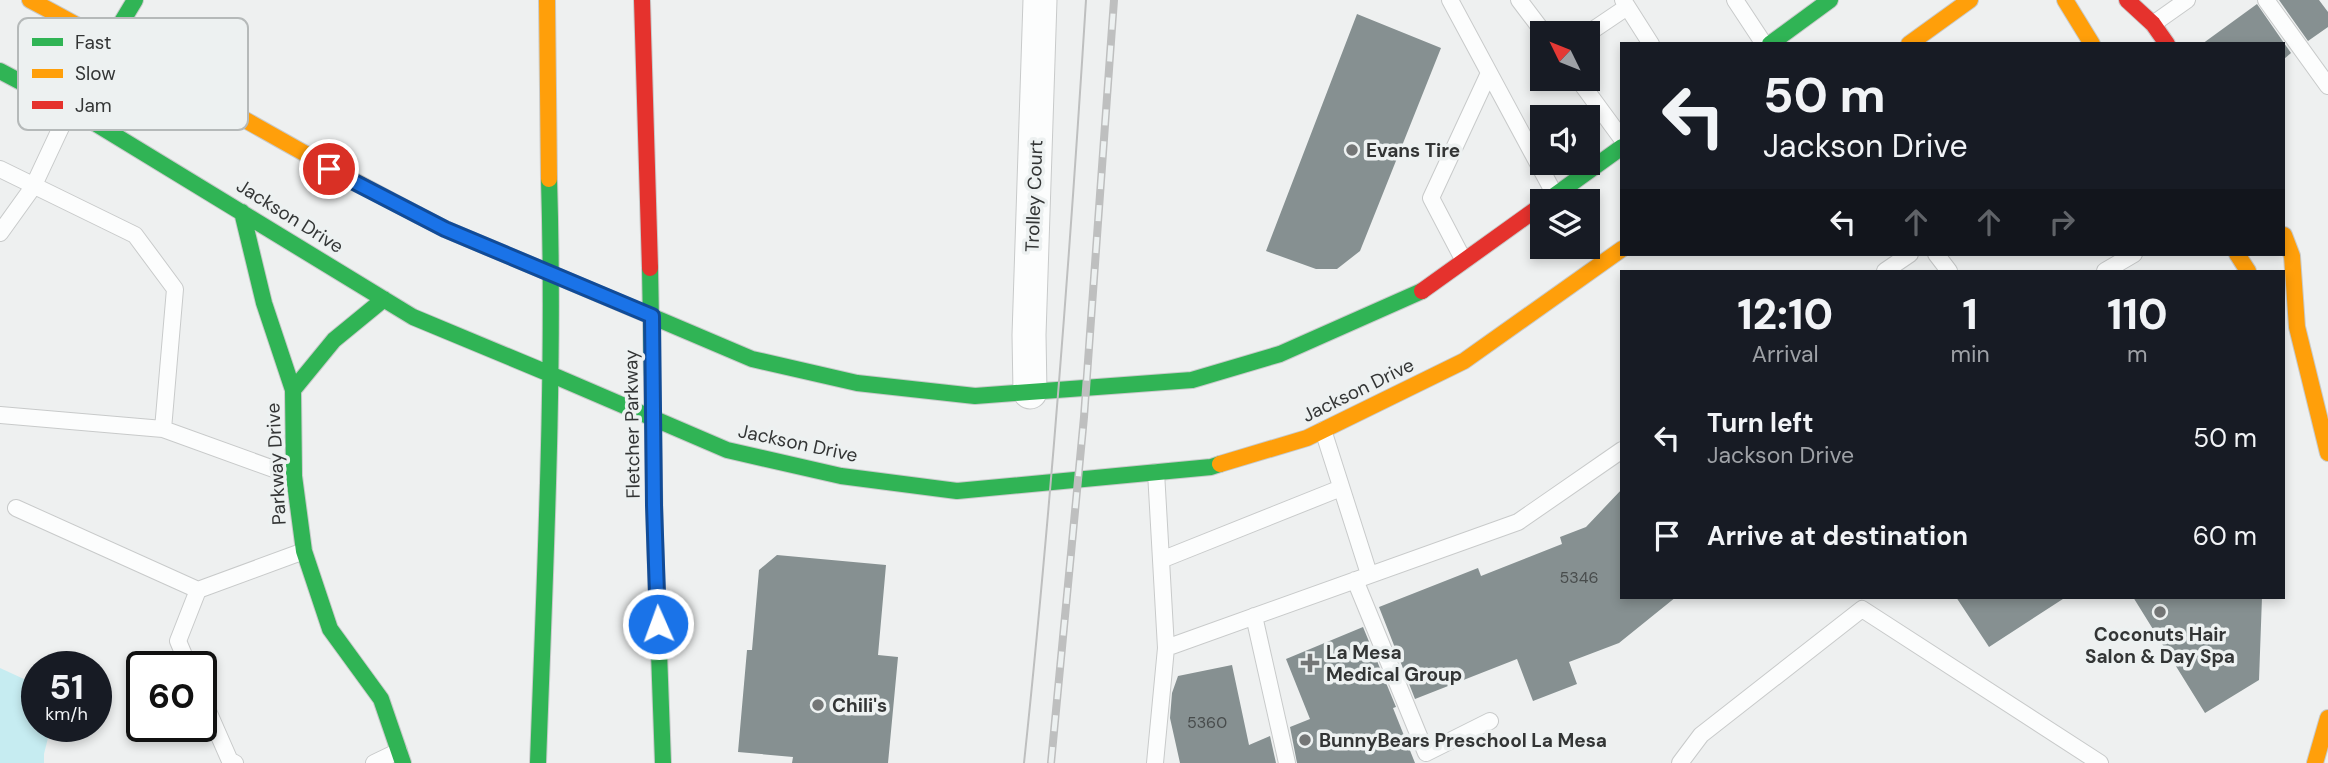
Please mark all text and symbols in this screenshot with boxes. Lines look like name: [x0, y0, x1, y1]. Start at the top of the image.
legend: [18, 18, 248, 130]
north arrow: [1530, 21, 1600, 91]
map controls: [1530, 21, 1600, 259]
text: Fast: [75, 30, 111, 55]
text: Slow: [75, 61, 116, 86]
text: 50 m: [1763, 63, 1886, 127]
icon: left: [1648, 70, 1739, 161]
text: Jam: [75, 93, 112, 118]
button: sound: [1530, 105, 1600, 175]
text: Jackson Drive: [1763, 125, 1968, 167]
place label: Evans Tire: [1366, 138, 1460, 163]
pin: [299, 139, 359, 199]
street label: Trolley Court: [1020, 139, 1048, 253]
marker: Evans Tire: [1344, 142, 1360, 158]
icon: arrive: [310, 150, 348, 188]
street label: Jackson Drive: [232, 173, 348, 259]
button: layers: [1530, 189, 1600, 259]
icon: left: [1824, 203, 1862, 241]
icon: ahead: [1897, 203, 1935, 241]
icon: ahead: [1970, 203, 2008, 241]
icon: right: [2043, 203, 2081, 241]
text: 12:10: [1737, 287, 1833, 342]
text: 1: [1962, 287, 1978, 342]
text: 110: [2107, 287, 2168, 342]
text: Arrival: [1752, 339, 1819, 369]
text: min: [1950, 339, 1990, 369]
text: m: [2127, 339, 2148, 369]
street label: Fletcher Parkway: [618, 349, 646, 499]
street label: Jackson Drive: [1298, 352, 1418, 428]
street label: Parkway Drive: [260, 402, 292, 526]
text: Turn left: [1707, 406, 1814, 440]
street label: Jackson Drive: [736, 418, 860, 468]
icon: left: [1648, 419, 1686, 457]
text: 50 m: [2193, 421, 2257, 455]
text: Jackson Drive: [1707, 440, 1854, 470]
icon: arrive: [1648, 517, 1686, 555]
text: Arrive at destination: [1707, 519, 1968, 553]
text: 60 m: [2193, 519, 2257, 553]
house number: 5346: [1560, 567, 1598, 588]
position arrow: [621, 587, 695, 661]
marker: Coconuts Hair Salon & Day Spa: [2152, 604, 2168, 620]
place label: Coconuts Hair Salon & Day Spa: [2085, 622, 2235, 669]
place label: La Mesa Medical Group: [1326, 640, 1462, 687]
speed limit sign: 60: [126, 651, 217, 742]
marker: La Mesa Medical Group: [1300, 653, 1320, 673]
text: 51: [49, 664, 84, 710]
place label: Chili's: [832, 693, 887, 718]
marker: Chili's: [810, 697, 826, 713]
text: km/h: [45, 702, 88, 726]
house number: 5360: [1187, 712, 1227, 733]
place label: BunnyBears Preschool La Mesa: [1319, 728, 1607, 753]
marker: BunnyBears Preschool La Mesa: [1297, 732, 1313, 748]

